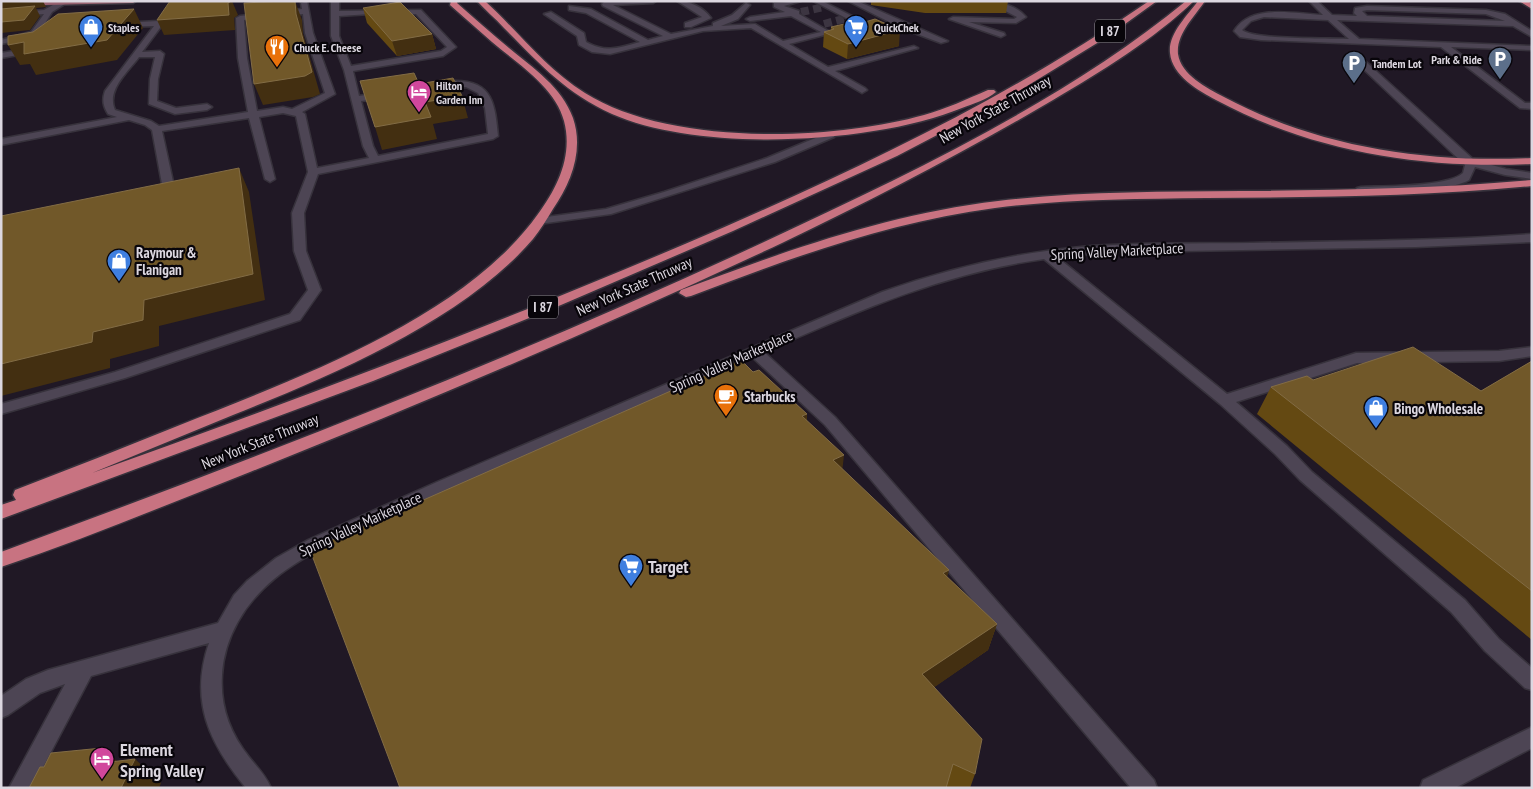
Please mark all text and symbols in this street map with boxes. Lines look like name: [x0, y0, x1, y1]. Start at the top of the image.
shop icon: Staples: [78, 14, 104, 48]
supermarket icon: QuickChek: [843, 14, 869, 48]
place label: Staples: [108, 20, 139, 35]
place label: QuickChek: [874, 20, 919, 35]
road number: I 87: [1095, 20, 1125, 42]
restaurant icon: Chuck E. Cheese: [264, 34, 290, 68]
place label: Chuck E. Cheese: [294, 40, 361, 55]
parking icon: Park & Ride: [1487, 46, 1513, 80]
parking icon: Tandem Lot: [1341, 50, 1367, 84]
place label: Park & Ride: [1431, 52, 1482, 67]
place label: Tandem Lot: [1372, 56, 1422, 71]
street label: New York State Thruway: [936, 70, 1054, 147]
place label: Hilton Garden Inn: [436, 78, 482, 107]
hotel icon: Hilton Garden Inn: [406, 79, 432, 113]
street label: Spring Valley Marketplace: [1050, 238, 1184, 264]
place label: Raymour & Flanigan: [136, 243, 197, 279]
shop icon: Raymour & Flanigan: [106, 248, 132, 282]
street label: New York State Thruway: [573, 252, 695, 320]
road number: I 87: [528, 296, 558, 318]
street label: Spring Valley Marketplace: [666, 325, 796, 397]
cafe icon: Starbucks: [713, 383, 739, 417]
place label: Starbucks: [744, 387, 796, 406]
shop icon: Bingo Wholesale: [1363, 395, 1389, 429]
place label: Bingo Wholesale: [1394, 399, 1483, 418]
street label: New York State Thruway: [199, 409, 322, 473]
street label: Spring Valley Marketplace: [296, 487, 424, 561]
supermarket icon: Target: [618, 553, 644, 587]
place label: Target: [648, 555, 689, 578]
place label: Element Spring Valley: [120, 738, 204, 782]
hotel icon: Element Spring Valley: [89, 746, 115, 780]

